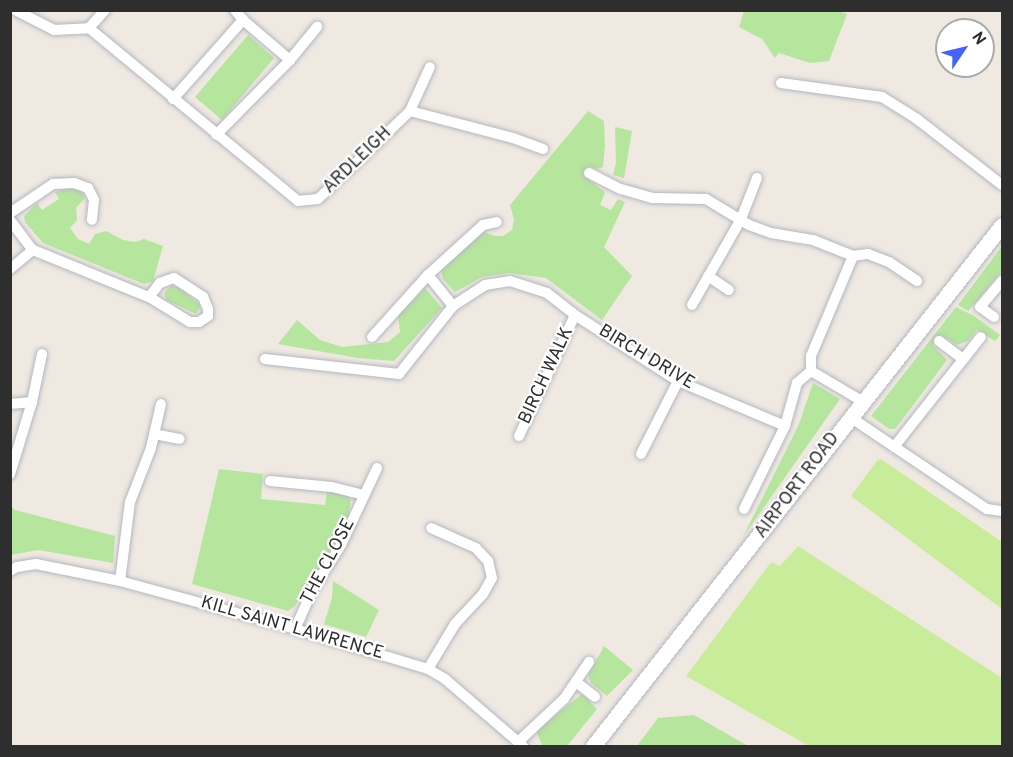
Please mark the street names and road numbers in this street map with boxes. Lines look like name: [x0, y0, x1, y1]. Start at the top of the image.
street label: ARDLEIGH: [319, 123, 397, 199]
street label: BIRCH DRIVE: [594, 321, 698, 395]
street label: BIRCH WALK: [515, 324, 579, 428]
street label: AIRPORT ROAD: [751, 428, 845, 544]
street label: THE CLOSE: [297, 515, 361, 609]
street label: KILL SAINT LAWRENCE: [198, 592, 386, 666]

